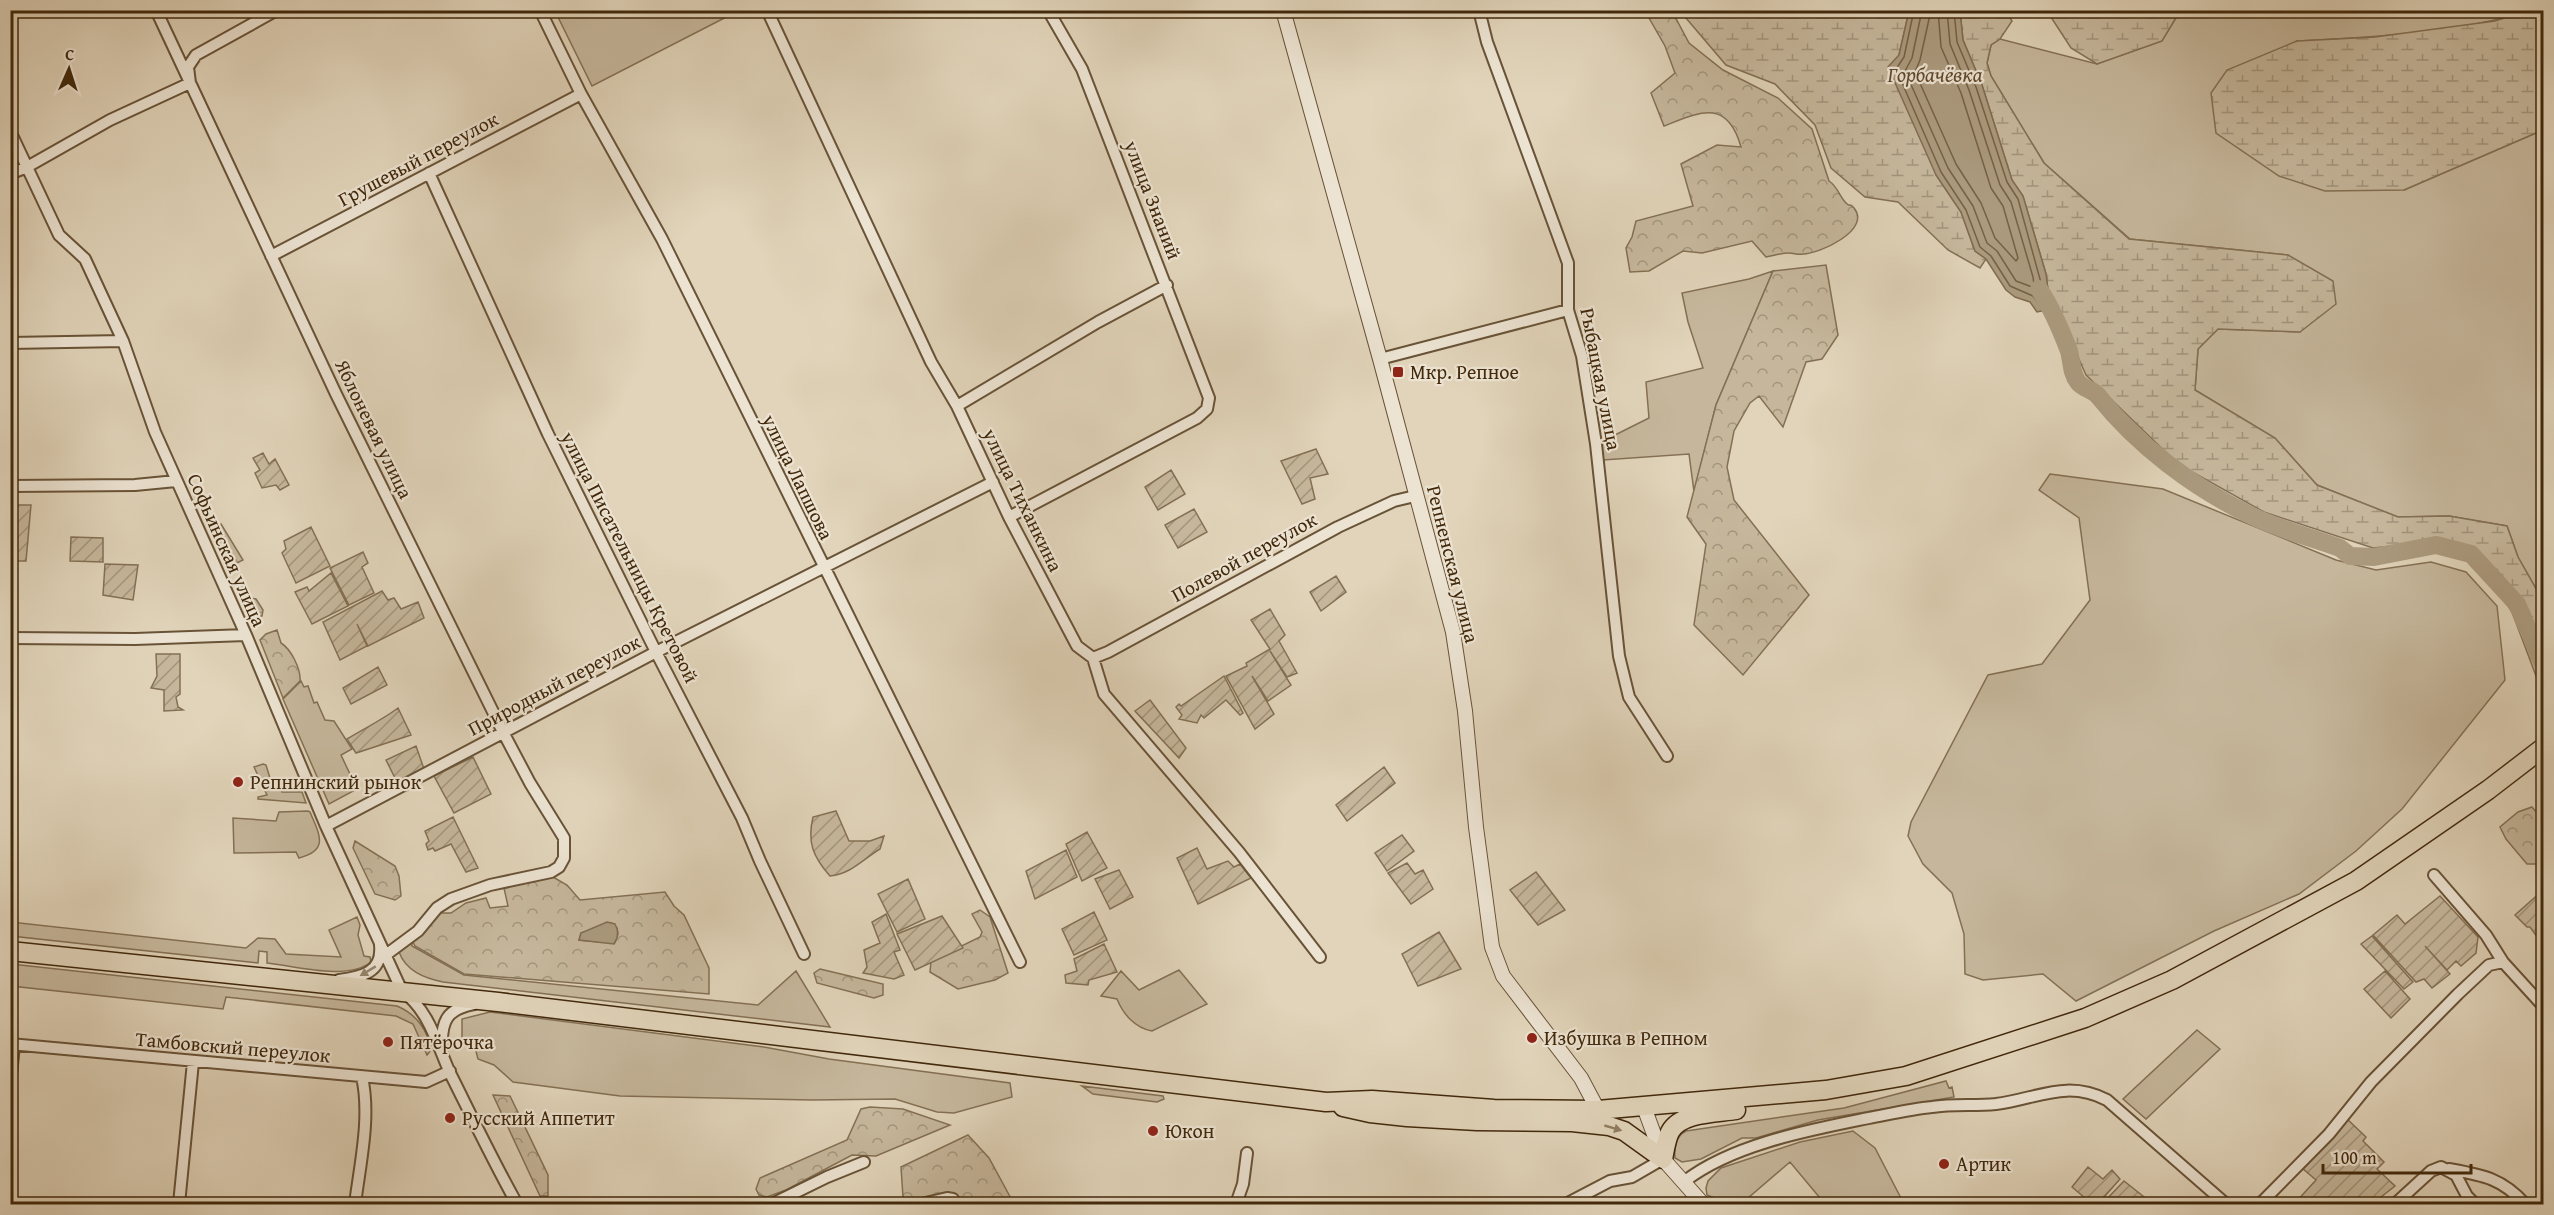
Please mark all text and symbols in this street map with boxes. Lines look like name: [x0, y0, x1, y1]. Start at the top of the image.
north arrow: [39, 39, 99, 99]
text: С: [65, 42, 75, 66]
water label: Горбачёвка: [1886, 59, 1983, 90]
street label: Грушевый переулок: [332, 104, 504, 213]
street label: улица Знаний: [1117, 135, 1189, 264]
street label: Рыбацкая улица: [1573, 305, 1630, 453]
street label: Яблоневая улица: [328, 353, 421, 504]
place label: Мкр. Репное: [1410, 357, 1519, 386]
marker: Мкр. Репное: [1391, 365, 1405, 379]
street label: улица Лапшова: [755, 408, 842, 545]
street label: улица Тиханкина: [976, 422, 1071, 577]
street label: улица Писательницы Кретовой: [554, 425, 707, 688]
street label: Софьинская улица: [181, 469, 274, 631]
street label: Репненская улица: [1420, 482, 1487, 646]
street label: Полевой переулок: [1166, 504, 1322, 609]
street label: Природный переулок: [462, 626, 646, 742]
place label: Репнинский рынок: [250, 767, 422, 796]
marker: Репнинский рынок: [231, 775, 245, 789]
one-way arrow: [359, 966, 376, 976]
place label: Избушка в Репном: [1544, 1023, 1708, 1052]
street label: Тамбовский переулок: [134, 1024, 332, 1070]
place label: Пятёрочка: [400, 1027, 494, 1056]
marker: Избушка в Репном: [1525, 1031, 1539, 1045]
marker: Пятёрочка: [381, 1035, 395, 1049]
place label: Русский Аппетит: [462, 1103, 615, 1132]
marker: Русский Аппетит: [443, 1111, 457, 1125]
place label: Юкон: [1165, 1116, 1215, 1145]
marker: Юкон: [1146, 1124, 1160, 1138]
one-way arrow: [1604, 1124, 1622, 1133]
scale bar: [2323, 1137, 2472, 1175]
text: 100 m: [2332, 1144, 2377, 1171]
place label: Артик: [1956, 1149, 2011, 1178]
marker: Артик: [1937, 1157, 1951, 1171]

